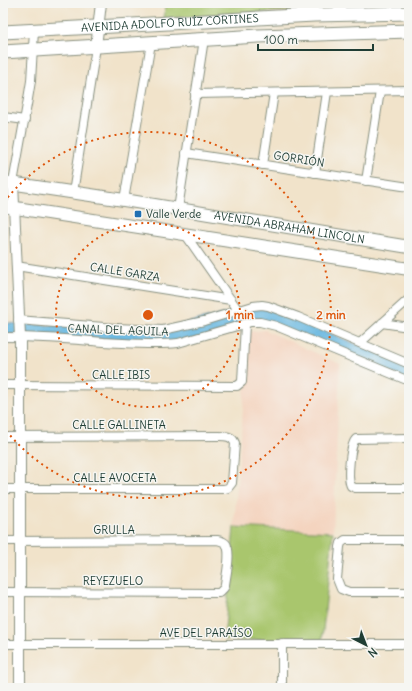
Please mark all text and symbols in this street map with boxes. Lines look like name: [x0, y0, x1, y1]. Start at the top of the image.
street label: AVENIDA ADOLFO RUÍZ CORTINES: [81, 11, 259, 35]
scale bar: [258, 26, 373, 52]
text: 100 m: [264, 32, 298, 47]
street label: GORRIÓN: [273, 147, 326, 170]
place label: Valle Verde: [146, 207, 201, 221]
street label: AVENIDA ABRAHAM LINCOLN: [213, 208, 366, 247]
marker: Valle Verde: [133, 209, 143, 219]
street label: CALLE GARZA: [89, 260, 161, 284]
text: 1 min: [226, 307, 254, 322]
text: 2 min: [316, 307, 346, 322]
centre of rings: [141, 308, 155, 322]
street label: CANAL DEL AGUILA: [67, 321, 169, 339]
street label: CALLE IBIS: [92, 368, 150, 382]
street label: CALLE GALLINETA: [72, 418, 166, 432]
street label: CALLE AVOCETA: [73, 471, 157, 485]
street label: GRULLA: [93, 523, 135, 537]
street label: REYEZUELO: [83, 574, 143, 588]
street label: AVE DEL PARAÍSO: [160, 625, 252, 640]
north arrow: [346, 625, 386, 665]
text: N: [365, 645, 380, 660]

